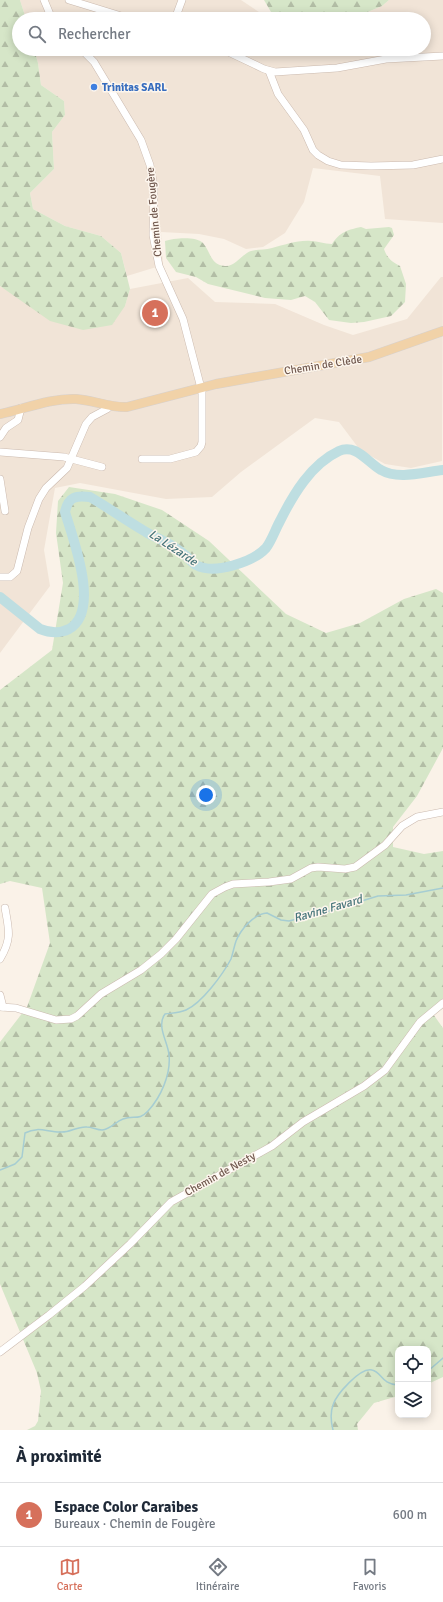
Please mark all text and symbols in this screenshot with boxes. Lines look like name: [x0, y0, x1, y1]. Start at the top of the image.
search box: [12, 12, 431, 56]
icon: search: [26, 23, 48, 45]
text: Rechercher: [58, 25, 131, 43]
place label: Trinitas SARL: [102, 81, 167, 94]
marker: Trinitas SARL: [89, 82, 99, 92]
street label: Chemin de Fougère: [144, 167, 164, 257]
pin: 1: [142, 298, 168, 328]
street label: Chemin de Clède: [283, 352, 363, 378]
water label: La Lézarde: [146, 527, 201, 570]
your location: [196, 785, 216, 805]
water label: Ravine Favard: [292, 892, 366, 926]
street label: Chemin de Nesty: [182, 1149, 258, 1199]
map controls: [395, 1346, 431, 1418]
button: locate: [395, 1346, 431, 1382]
button: layers: [395, 1382, 431, 1418]
text: À proximité: [16, 1446, 102, 1467]
text: Espace Color Caraibes: [54, 1498, 198, 1516]
text: 1: [25, 1507, 33, 1523]
text: 600 m: [393, 1507, 427, 1523]
text: Bureaux · Chemin de Fougère: [54, 1516, 216, 1532]
tab: Carte: [57, 1556, 82, 1593]
tab: Itinéraire: [196, 1556, 239, 1593]
tab: Favoris: [353, 1556, 386, 1593]

